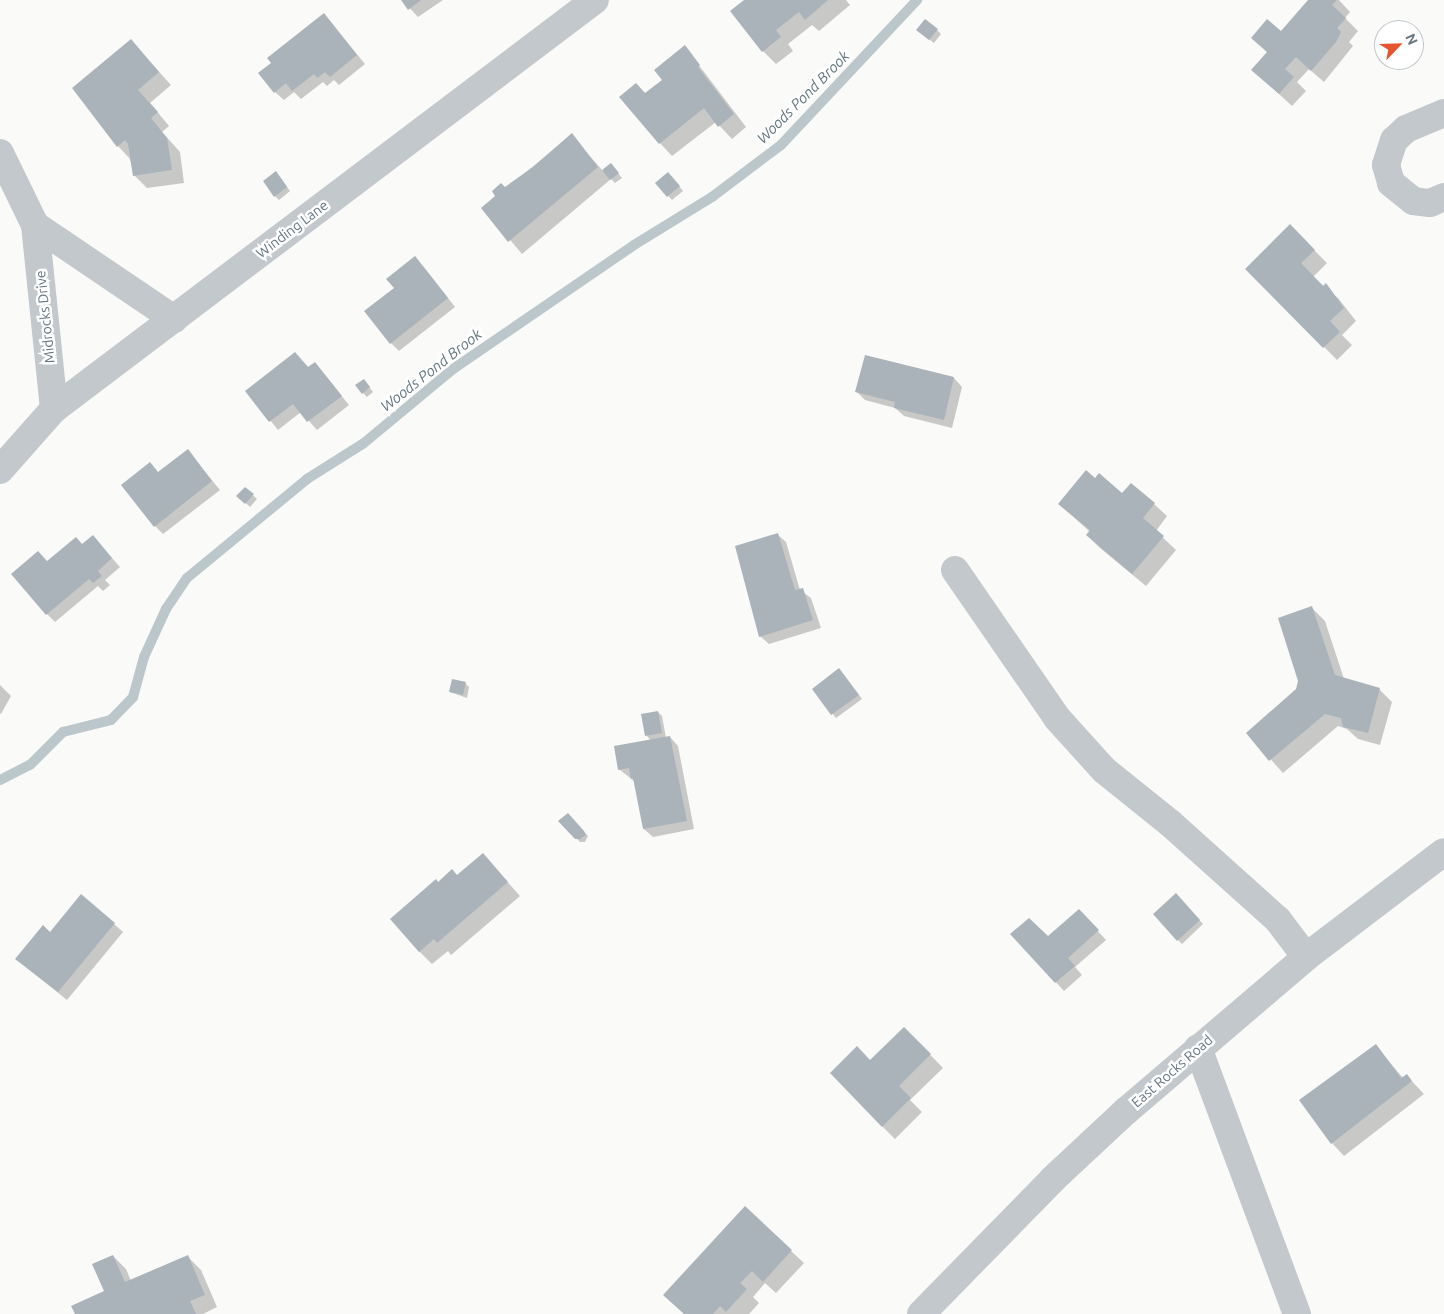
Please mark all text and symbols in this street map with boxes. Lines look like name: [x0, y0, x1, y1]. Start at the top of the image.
north arrow: [1374, 20, 1424, 70]
text: N: [1402, 31, 1421, 47]
water label: Woods Pond Brook: [753, 47, 853, 147]
street label: Winding Lane: [253, 197, 331, 261]
street label: Midrocks Drive: [32, 270, 58, 364]
water label: Woods Pond Brook: [377, 325, 485, 415]
street label: East Rocks Road: [1128, 1031, 1216, 1111]

